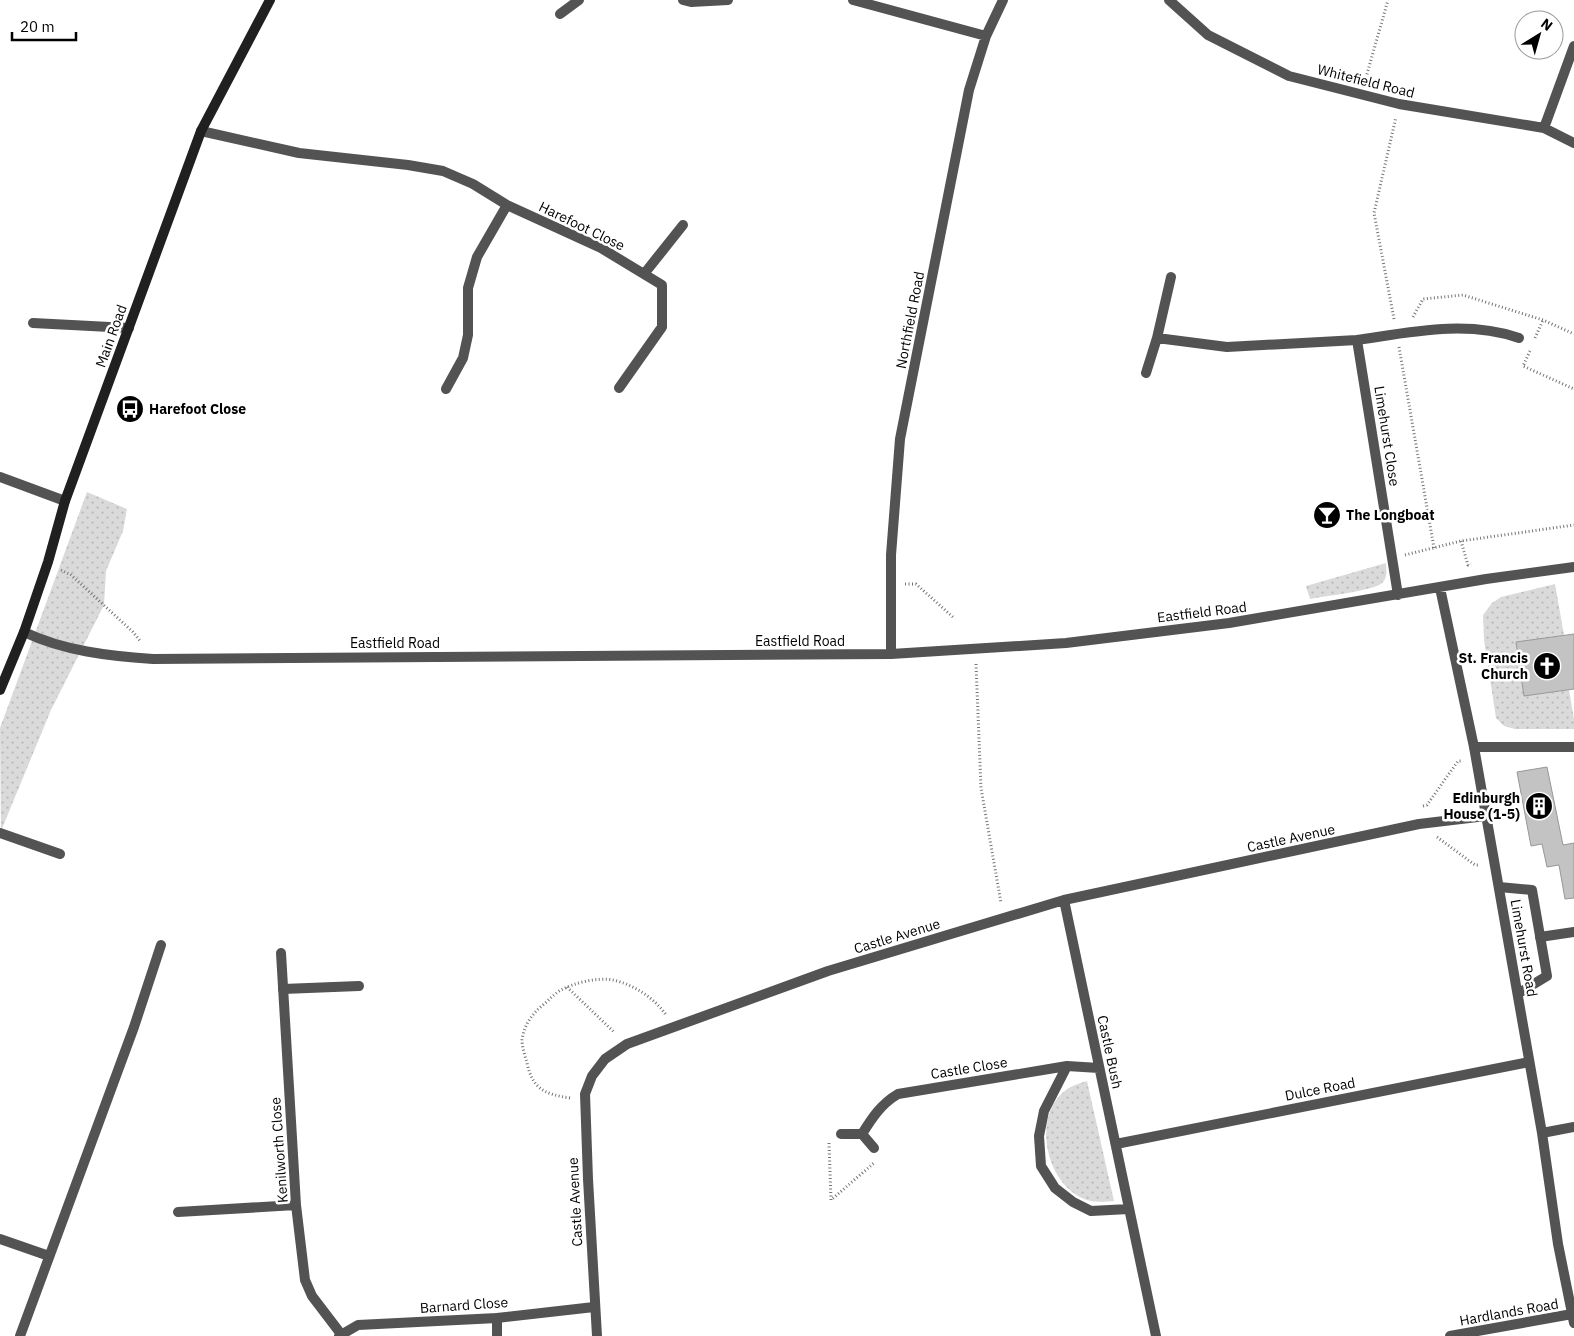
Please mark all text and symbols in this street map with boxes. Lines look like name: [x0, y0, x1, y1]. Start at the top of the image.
scale bar: [12, 10, 76, 42]
north arrow: [1514, 10, 1564, 60]
text: N: [1537, 14, 1556, 35]
text: 20 m: [20, 17, 55, 36]
street label: Whitefield Road: [1316, 60, 1416, 102]
street label: Harefoot Close: [536, 197, 628, 255]
street label: Northfield Road: [892, 270, 928, 370]
street label: Main Road: [91, 302, 131, 370]
street label: Limehurst Close: [1370, 385, 1404, 488]
bus stop icon: Harefoot Close: [115, 394, 145, 424]
place label: Harefoot Close: [149, 400, 246, 418]
bar icon: The Longboat: [1312, 500, 1342, 530]
place label: The Longboat: [1346, 506, 1435, 524]
street label: Eastfield Road: [1156, 598, 1248, 626]
street label: Eastfield Road: [755, 632, 845, 650]
street label: Eastfield Road: [350, 634, 440, 652]
place label: St. Francis Church: [1458, 649, 1528, 683]
church icon: St. Francis Church: [1532, 651, 1562, 681]
place label: Edinburgh House (1-5): [1443, 789, 1520, 823]
building icon: Edinburgh House (1-5): [1524, 791, 1554, 821]
street label: Castle Avenue: [1245, 820, 1337, 856]
street label: Limehurst Road: [1507, 898, 1541, 998]
street label: Castle Avenue: [852, 914, 943, 958]
street label: Castle Bush: [1093, 1014, 1127, 1090]
street label: Castle Close: [929, 1053, 1009, 1083]
street label: Dulce Road: [1283, 1073, 1357, 1105]
street label: Kenilworth Close: [266, 1096, 292, 1204]
street label: Castle Avenue: [564, 1157, 586, 1247]
street label: Barnard Close: [419, 1293, 509, 1317]
street label: Hardlands Road: [1458, 1294, 1560, 1330]

